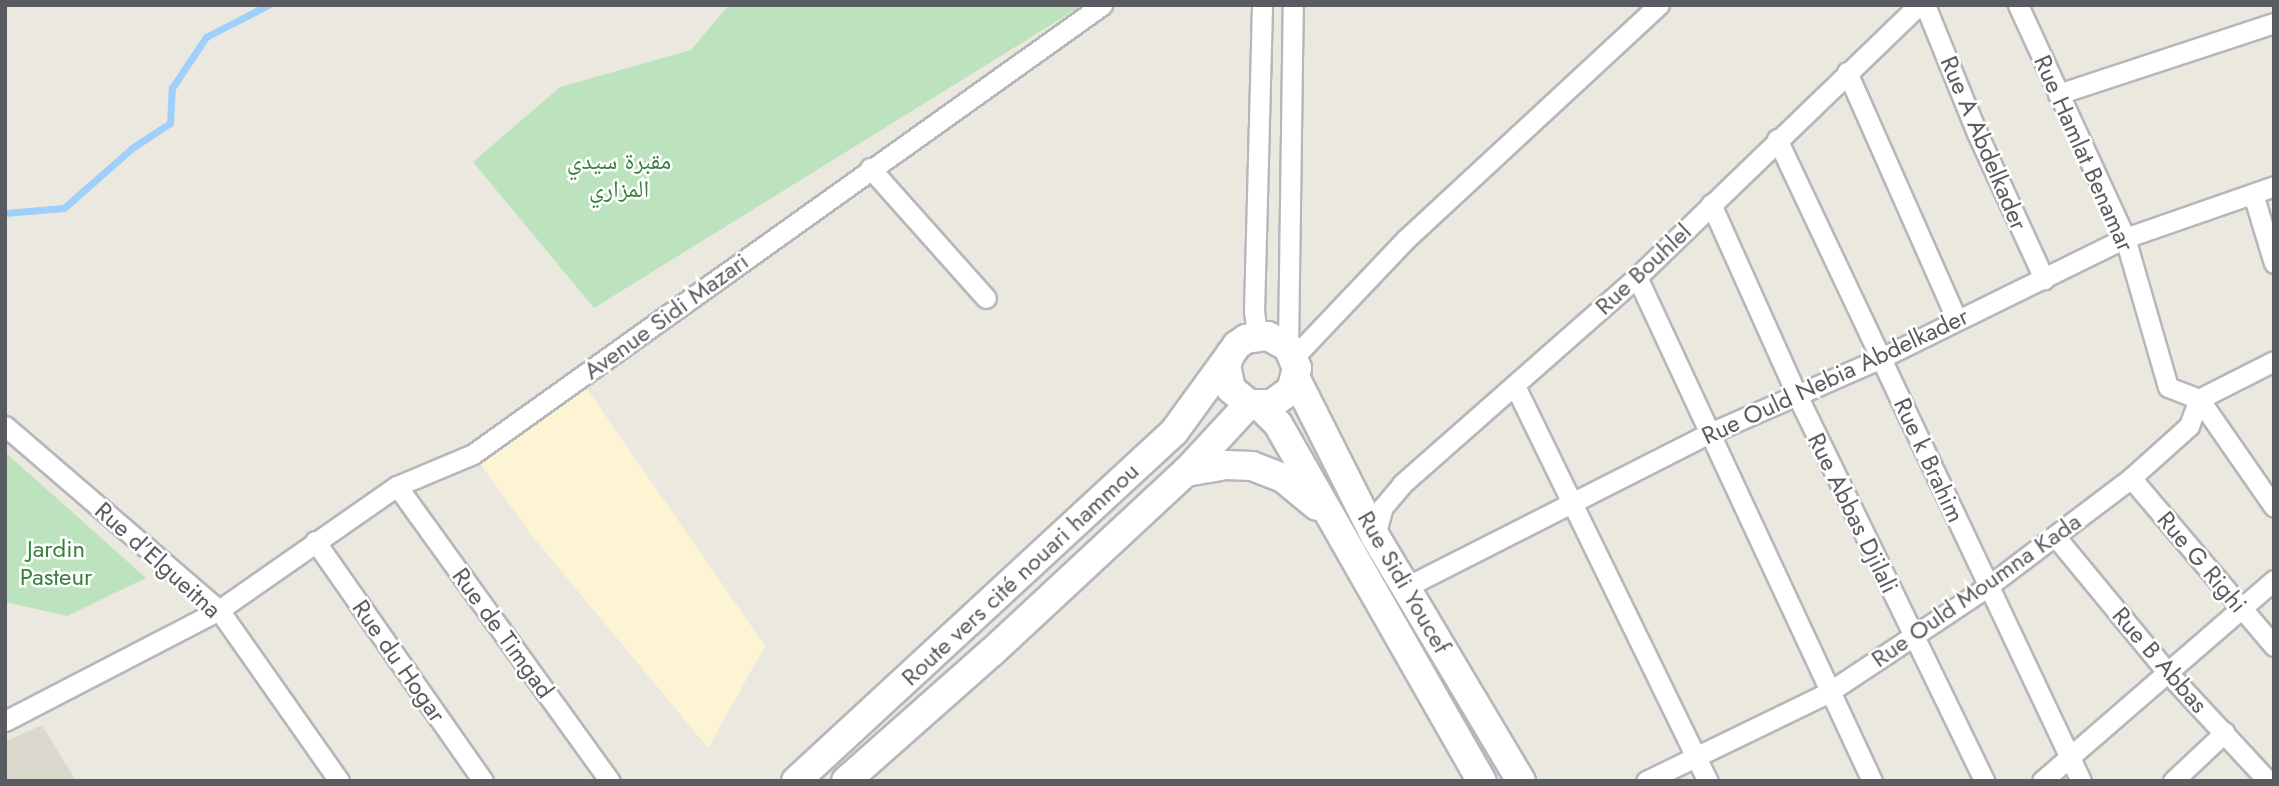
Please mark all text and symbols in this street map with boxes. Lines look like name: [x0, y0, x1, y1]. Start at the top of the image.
street label: Rue Hamlat Benamar: [2028, 51, 2140, 255]
street label: Rue A Abdelkader: [1934, 52, 2034, 234]
park label: مقبرة سيدي المزاري: [567, 147, 671, 203]
street label: Rue Bouhlel: [1589, 217, 1697, 321]
street label: Avenue Sidi Mazari: [578, 247, 754, 385]
street label: Rue Ould Nebia Abdelkader: [1697, 302, 1973, 450]
street label: Rue k Brahim: [1888, 393, 1970, 527]
street label: Rue Abbas Djilali: [1802, 428, 1904, 598]
street label: Route vers cité nouari hammou: [895, 456, 1145, 692]
street label: Rue d'Elgueitna: [89, 496, 227, 624]
street label: Rue G Righi: [2151, 505, 2253, 619]
street label: Rue Sidi Youcef: [1352, 506, 1456, 658]
street label: Rue Ould Moumna Kada: [1866, 507, 2086, 673]
park label: Jardin Pasteur: [20, 535, 92, 591]
street label: Rue de Timgad: [446, 562, 560, 704]
street label: Rue du Hogar: [346, 594, 452, 728]
street label: Rue B Abbas: [2106, 601, 2214, 719]

